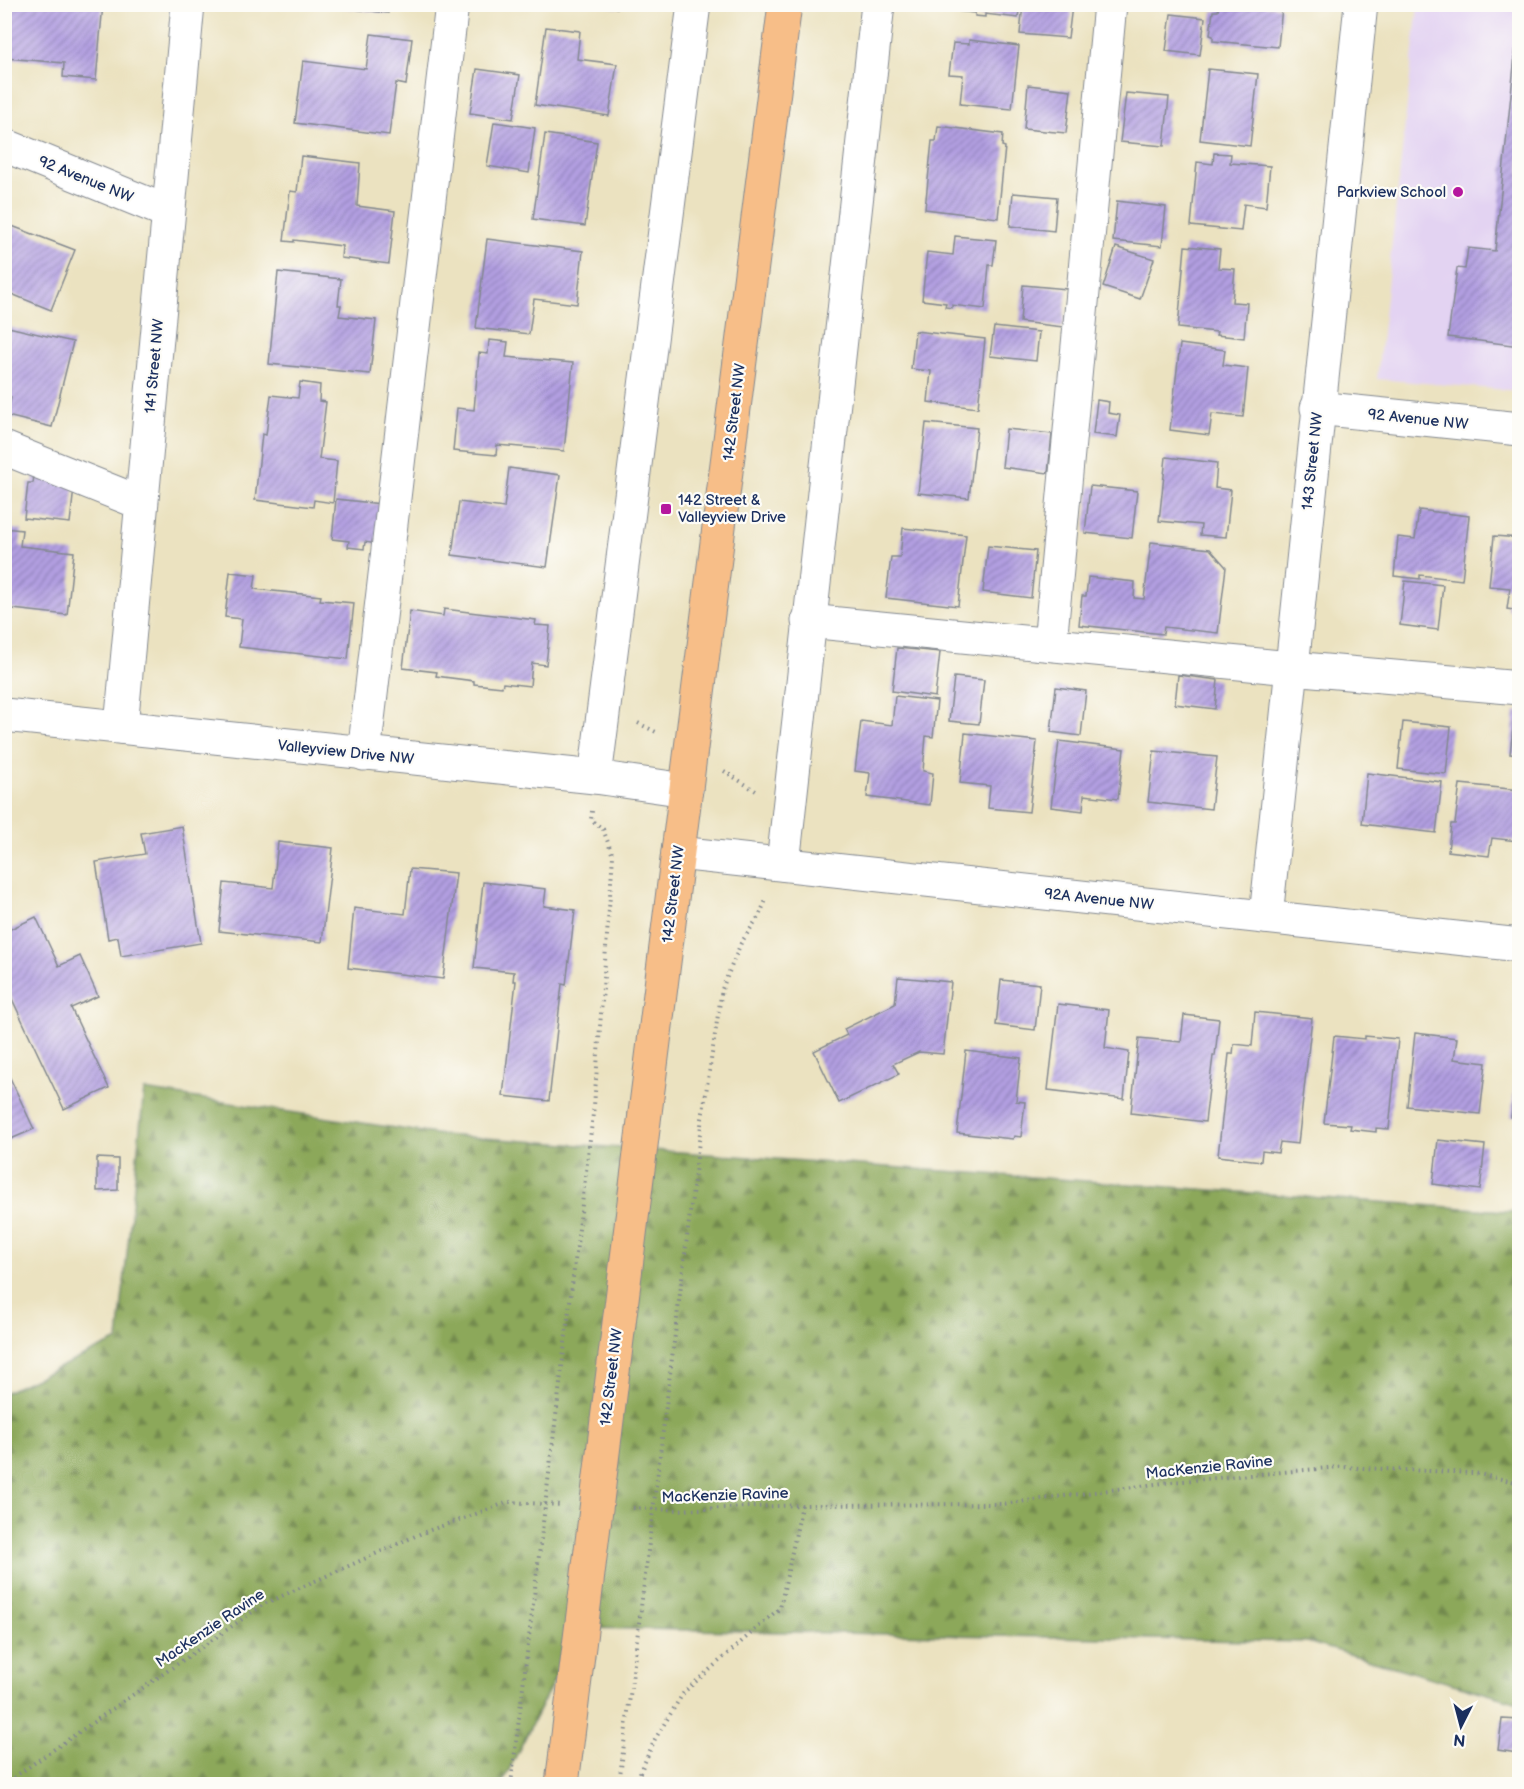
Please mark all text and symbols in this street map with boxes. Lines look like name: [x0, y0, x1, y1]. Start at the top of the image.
street label: 92 Avenue NW: [35, 152, 137, 207]
place label: Parkview School: [1337, 183, 1446, 202]
marker: Parkview School: [1451, 185, 1465, 199]
street label: 141 Street NW: [141, 318, 168, 414]
street label: 142 Street NW: [719, 362, 750, 462]
street label: 92 Avenue NW: [1367, 405, 1470, 434]
street label: 143 Street NW: [1298, 411, 1327, 511]
place label: 142 Street & Valleyview Drive: [678, 491, 786, 527]
marker: 142 Street & Valleyview Drive: [659, 502, 673, 516]
street label: Valleyview Drive NW: [277, 736, 415, 769]
street label: 142 Street NW: [658, 844, 689, 944]
street label: 92A Avenue NW: [1043, 884, 1155, 915]
street label: 142 Street NW: [596, 1327, 627, 1427]
street label: MacKenzie Ravine: [1145, 1451, 1273, 1484]
street label: MacKenzie Ravine: [661, 1484, 789, 1507]
street label: MacKenzie Ravine: [152, 1585, 268, 1672]
north arrow: [1431, 1696, 1491, 1756]
text: N: [1453, 1729, 1467, 1750]

